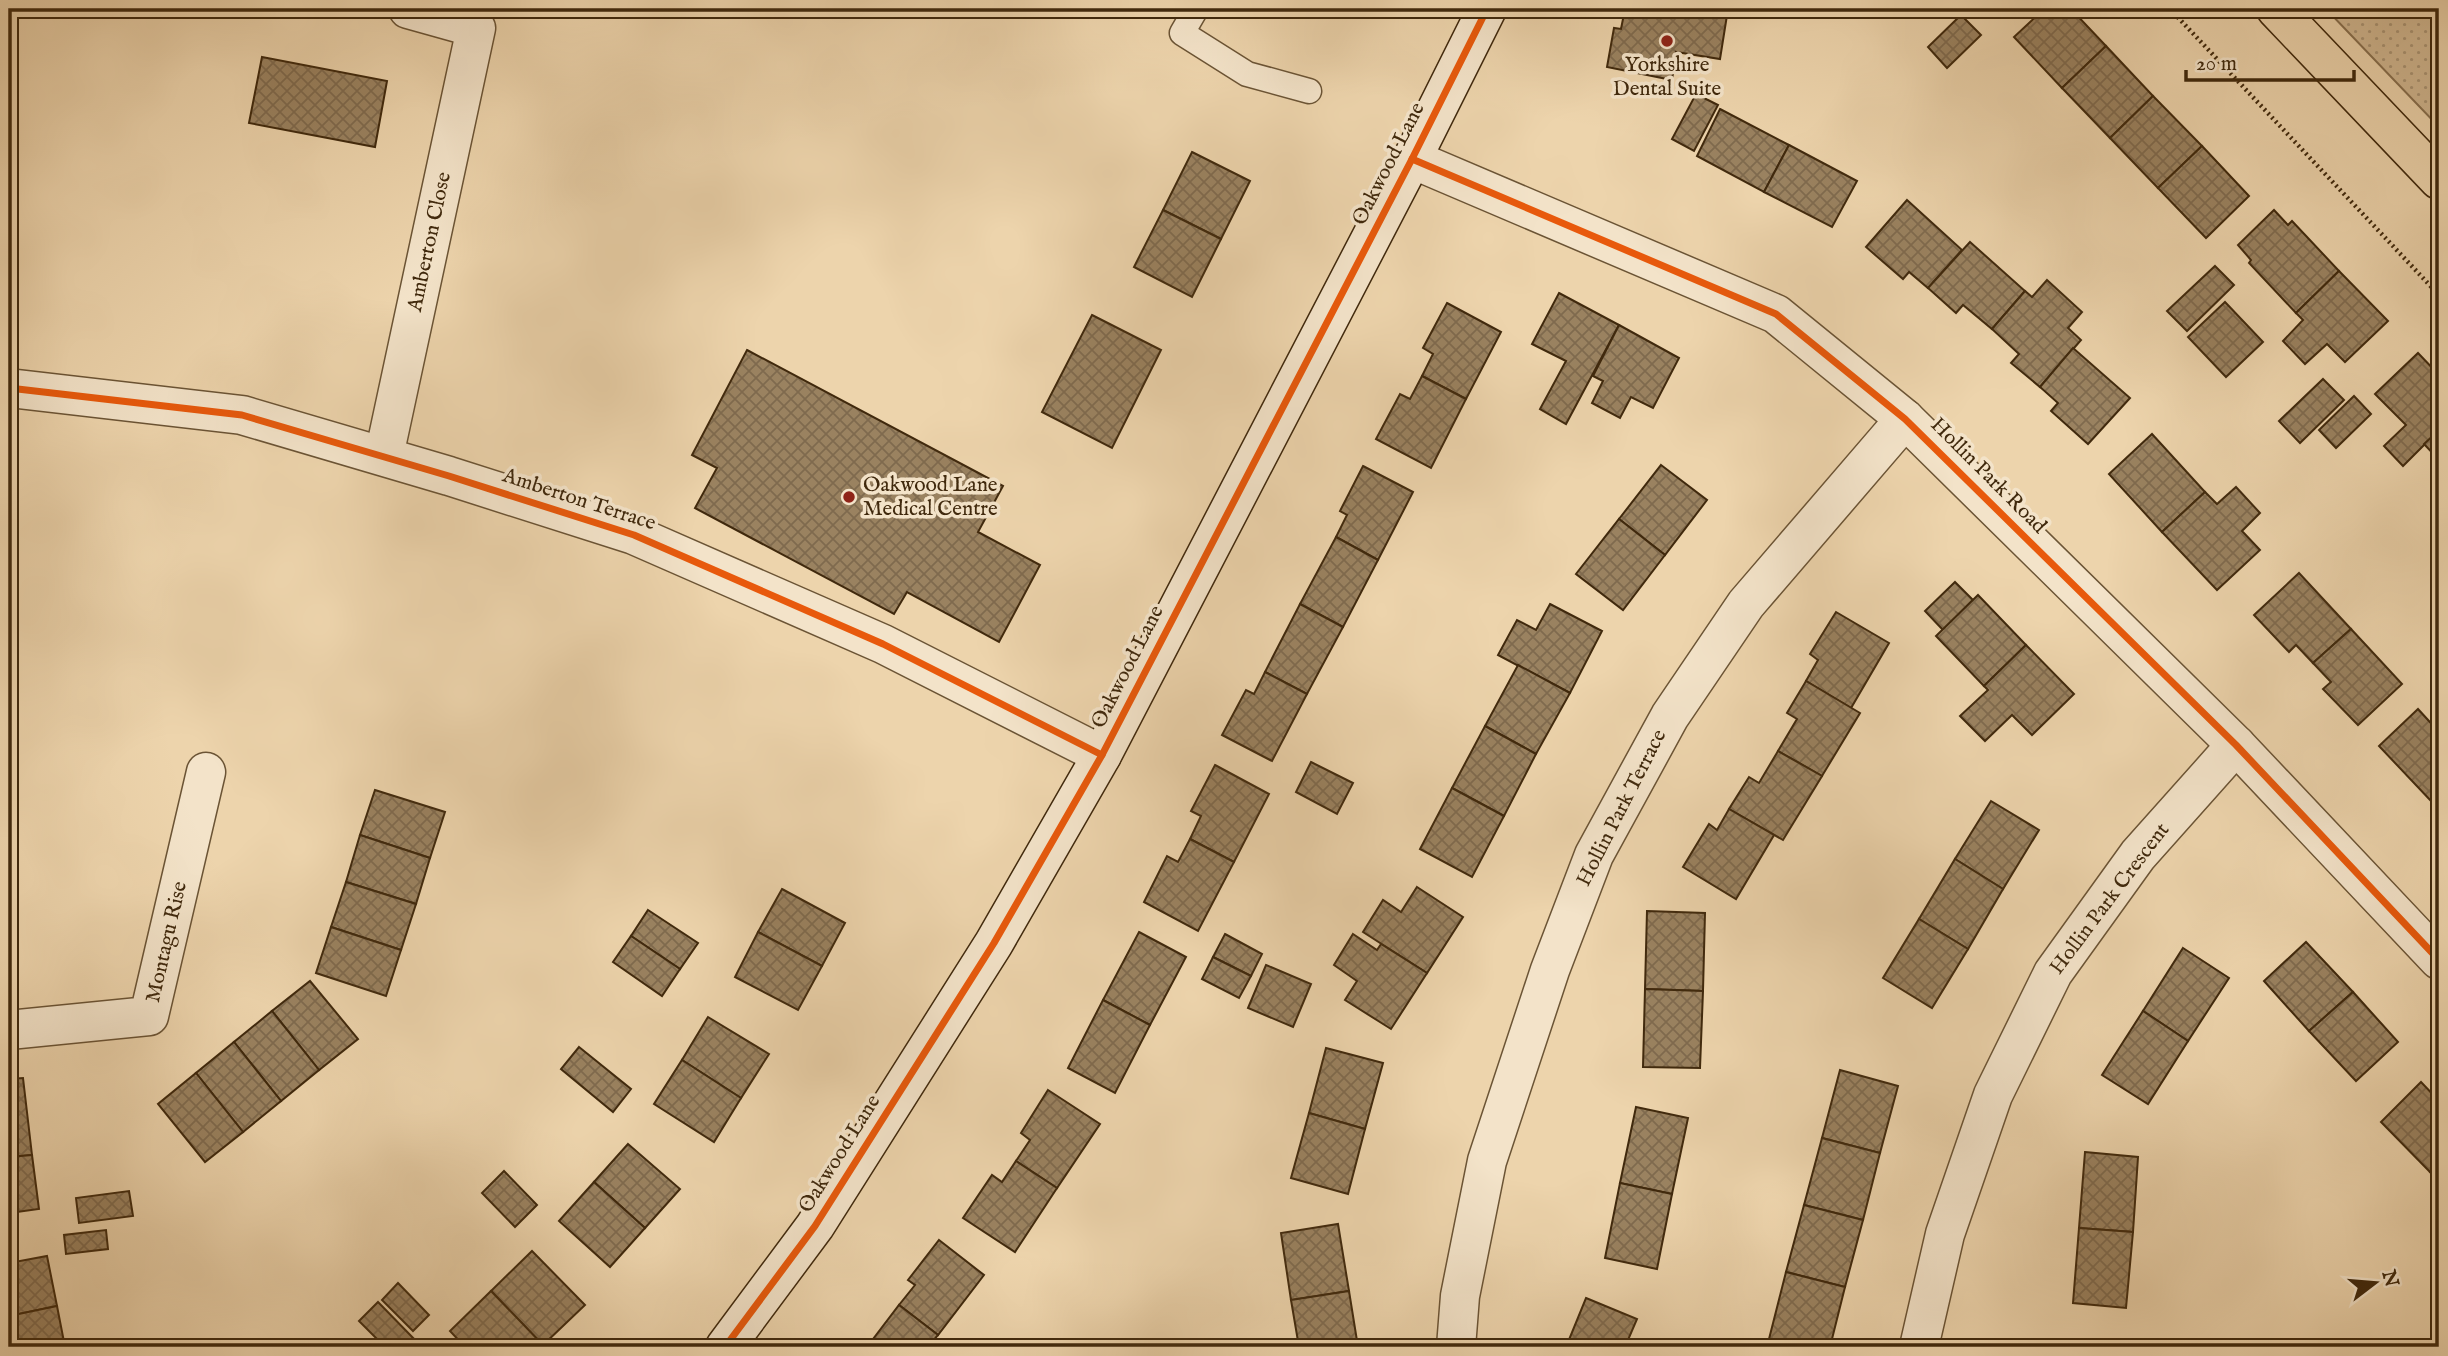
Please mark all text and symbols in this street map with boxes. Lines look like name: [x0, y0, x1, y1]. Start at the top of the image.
marker: Yorkshire Dental Suite: [1659, 33, 1675, 49]
scale bar: [2186, 38, 2354, 82]
text: 20 m: [2196, 51, 2237, 78]
place label: Yorkshire Dental Suite: [1613, 52, 1722, 103]
street label: Oakwood Lane: [1346, 98, 1432, 230]
street label: Amberton Close: [402, 169, 458, 315]
street label: Hollin Park Road: [1924, 412, 2052, 540]
street label: Amberton Terrace: [498, 462, 659, 538]
place label: Oakwood Lane Medical Centre: [863, 472, 998, 523]
marker: Oakwood Lane Medical Centre: [841, 489, 857, 505]
street label: Oakwood Lane: [1085, 601, 1171, 733]
street label: Hollin Park Terrace: [1571, 725, 1673, 891]
street label: Hollin Park Crescent: [2044, 818, 2176, 980]
street label: Montagu Rise: [140, 878, 194, 1005]
street label: Oakwood Lane: [793, 1090, 887, 1218]
north arrow: [2340, 1248, 2410, 1318]
text: N: [2375, 1267, 2403, 1291]

